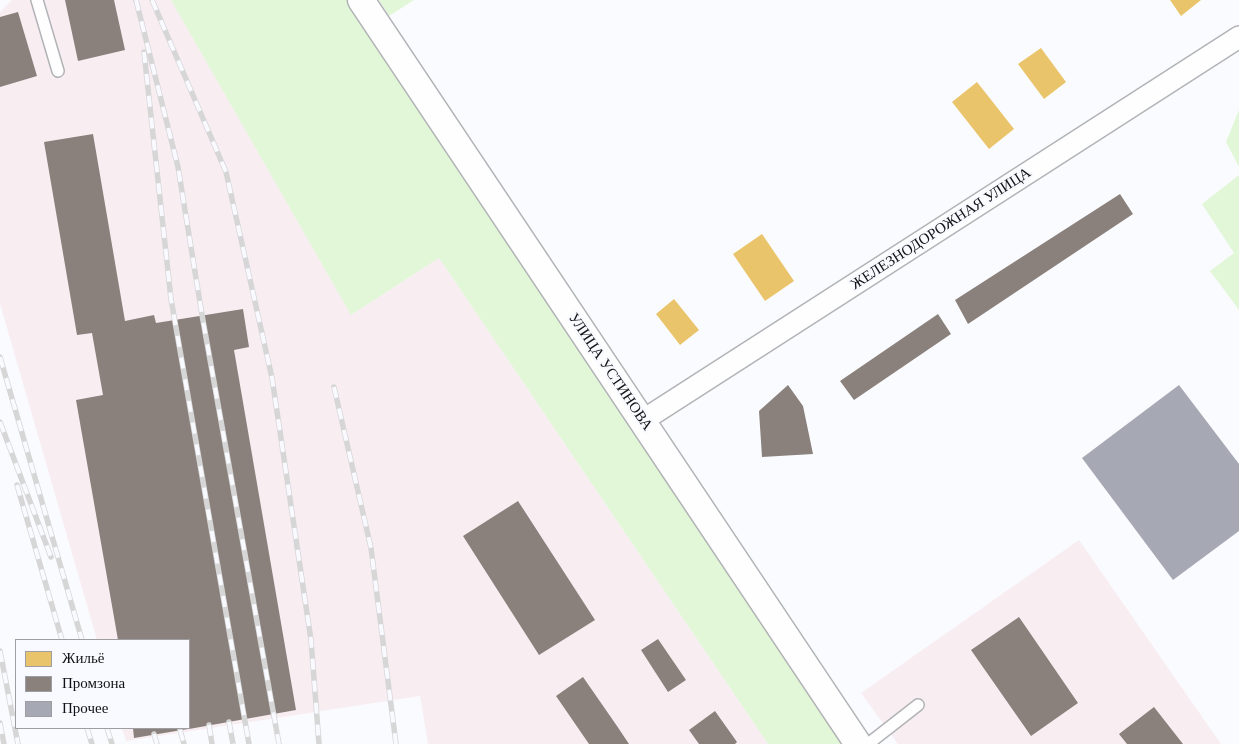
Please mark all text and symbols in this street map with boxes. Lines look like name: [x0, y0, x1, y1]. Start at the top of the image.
street label: ЖЕЛЕЗНОДОРОЖНАЯ УЛИЦА: [848, 164, 1034, 294]
street label: УЛИЦА УСТИНОВА: [564, 310, 656, 434]
legend: [15, 639, 190, 729]
text: Жильё: [62, 650, 104, 666]
text: Промзона: [62, 675, 125, 691]
text: Прочее: [62, 700, 108, 716]

